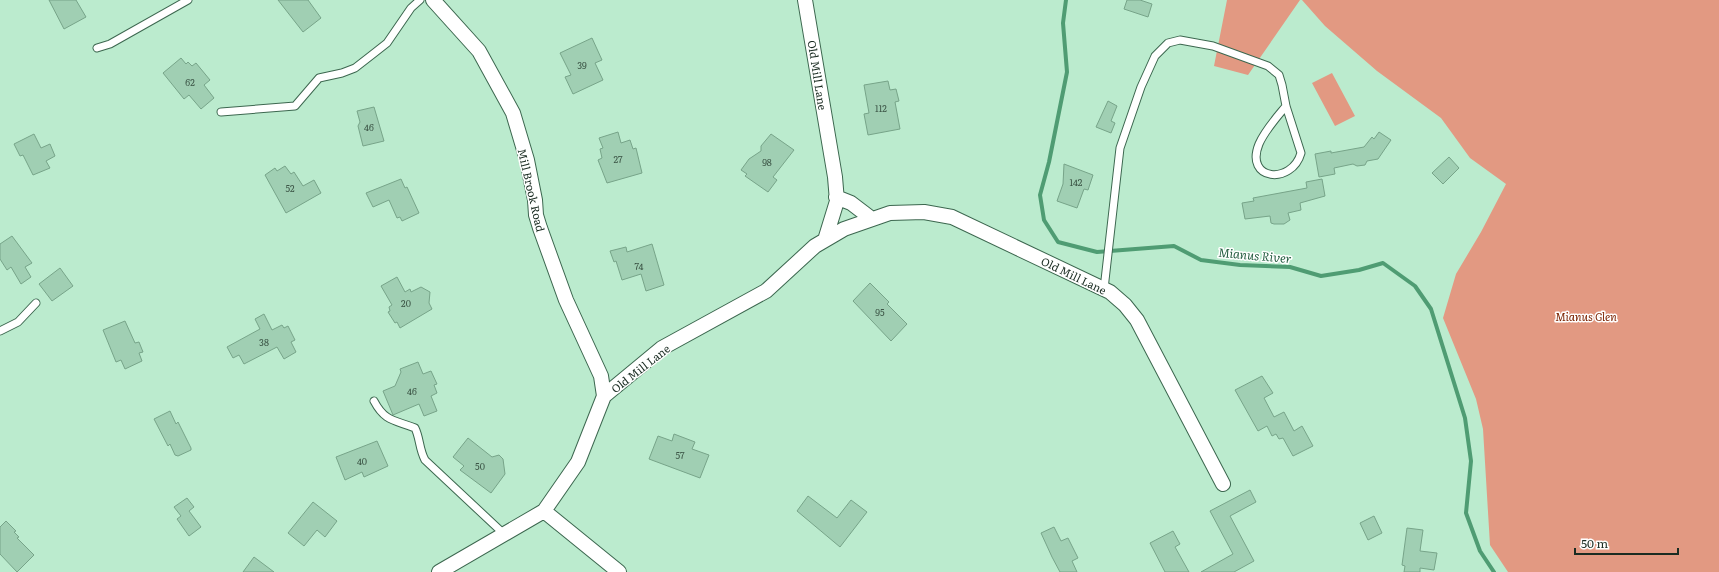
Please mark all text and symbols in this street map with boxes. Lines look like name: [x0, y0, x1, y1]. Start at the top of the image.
street label: Old Mill Lane: [805, 39, 831, 111]
house number: 39: [577, 58, 587, 72]
house number: 62: [185, 75, 195, 89]
house number: 112: [875, 101, 887, 115]
house number: 46: [364, 120, 374, 134]
street label: Mill Brook Road: [515, 147, 549, 233]
house number: 27: [613, 152, 623, 166]
house number: 98: [762, 155, 772, 169]
house number: 142: [1070, 175, 1083, 189]
house number: 52: [285, 181, 295, 195]
water label: Mianus River: [1218, 243, 1293, 267]
street label: Old Mill Lane: [1039, 252, 1110, 298]
house number: 74: [635, 259, 643, 273]
house number: 20: [401, 296, 411, 310]
house number: 95: [875, 305, 885, 319]
park label: Mianus Glen: [1555, 308, 1617, 324]
house number: 38: [259, 335, 269, 349]
street label: Old Mill Lane: [607, 340, 673, 396]
house number: 46: [407, 384, 417, 398]
house number: 57: [675, 448, 685, 462]
house number: 40: [357, 454, 367, 468]
house number: 50: [475, 459, 485, 473]
scale bar: [1575, 530, 1678, 556]
text: 50 m: [1581, 534, 1608, 552]

